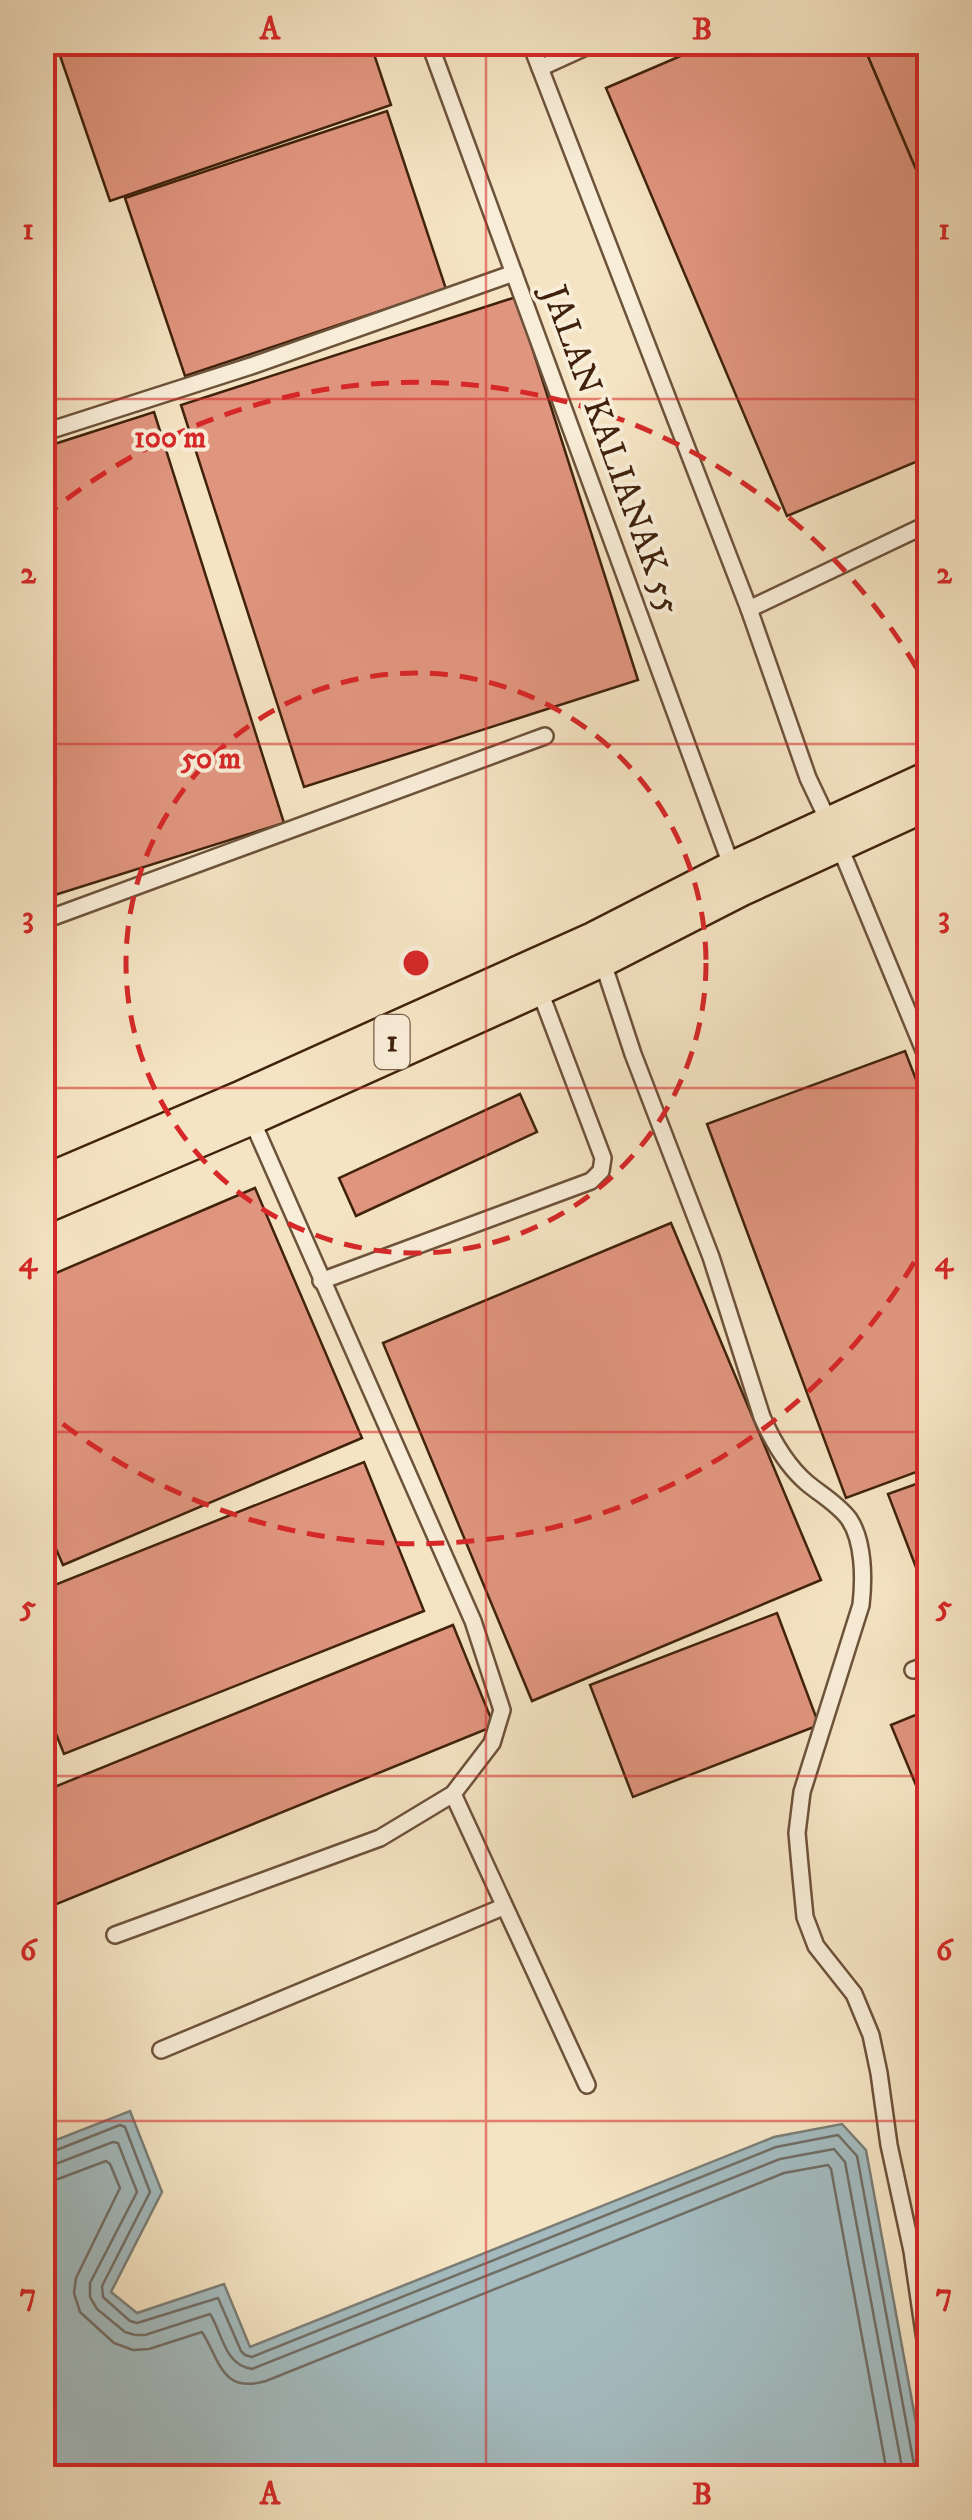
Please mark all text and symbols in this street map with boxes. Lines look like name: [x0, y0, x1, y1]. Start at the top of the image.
text: A: [259, 10, 282, 50]
text: B: [692, 10, 712, 50]
text: 1: [22, 210, 34, 250]
text: 1: [938, 210, 950, 250]
street label: JALAN KALIANAK 55: [530, 277, 691, 620]
text: 100 m: [134, 420, 207, 457]
text: 2: [20, 554, 36, 594]
text: 2: [936, 554, 952, 594]
text: 50 m: [180, 741, 241, 778]
text: 3: [22, 898, 34, 938]
text: 3: [938, 898, 950, 938]
centre of rings: [398, 945, 434, 981]
road number: 1: [374, 1015, 410, 1069]
text: 4: [19, 1242, 39, 1282]
text: 4: [935, 1242, 955, 1282]
text: 5: [19, 1587, 36, 1627]
text: 5: [935, 1587, 952, 1627]
text: 6: [20, 1931, 39, 1971]
text: 6: [936, 1931, 955, 1971]
text: 7: [20, 2275, 36, 2315]
text: 7: [936, 2275, 952, 2315]
text: A: [259, 2475, 282, 2515]
text: B: [692, 2475, 712, 2515]

